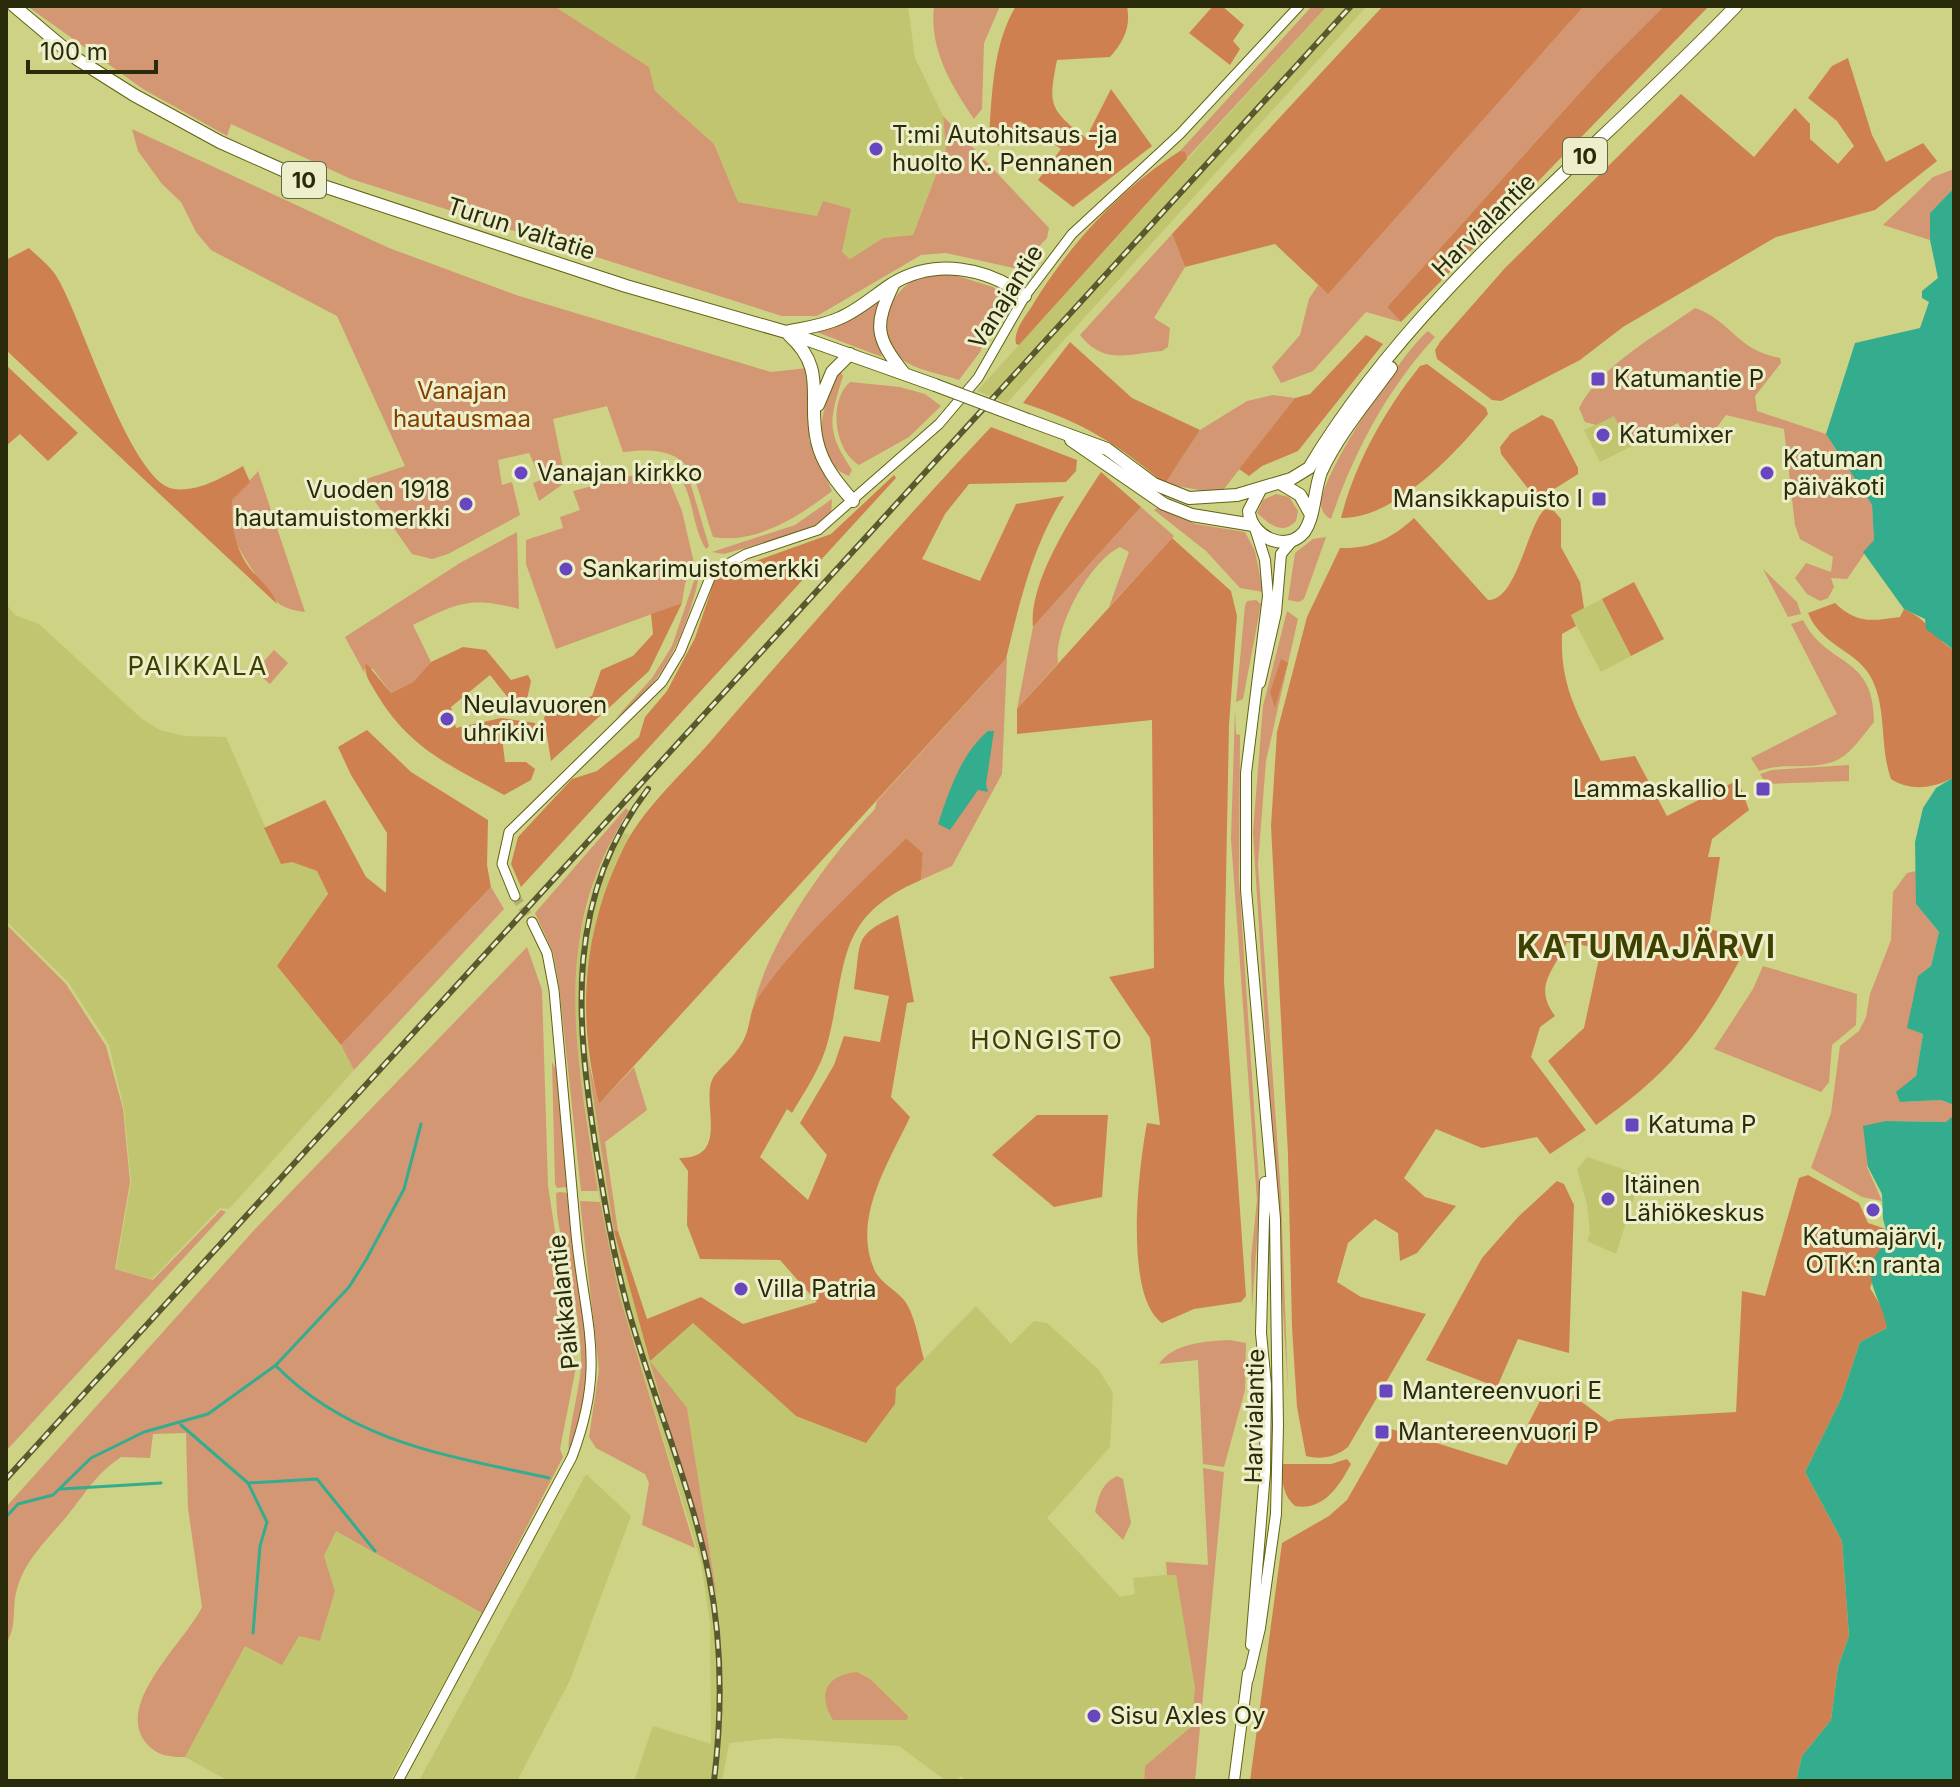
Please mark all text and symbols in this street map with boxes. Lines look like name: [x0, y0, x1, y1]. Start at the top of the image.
scale bar: [28, 24, 156, 74]
text: 100 m: [40, 37, 108, 66]
place label: T:mi Autohitsaus -ja huolto K. Pennanen: [892, 120, 1118, 177]
road number: 10: [1563, 138, 1607, 174]
marker: T:mi Autohitsaus -ja huolto K. Pennanen: [867, 140, 885, 158]
road number: 10: [282, 162, 326, 198]
street label: Harvialantie: [1426, 167, 1541, 282]
street label: Turun valtatie: [443, 191, 599, 266]
street label: Vanajantie: [962, 239, 1049, 354]
place label: Katumantie P: [1614, 364, 1764, 393]
marker: Katumantie P: [1589, 370, 1607, 388]
park label: Vanajan hautausmaa: [393, 376, 531, 433]
place label: Katumixer: [1619, 420, 1733, 449]
marker: Katumixer: [1594, 426, 1612, 444]
place label: Katuman päiväkoti: [1783, 444, 1885, 501]
place label: Vanajan kirkko: [537, 458, 702, 487]
marker: Vanajan kirkko: [512, 464, 530, 482]
marker: Katuman päiväkoti: [1758, 464, 1776, 482]
place label: Vuoden 1918 hautamuistomerkki: [234, 475, 450, 532]
place label: Mansikkapuisto I: [1393, 484, 1583, 513]
marker: Mansikkapuisto I: [1590, 490, 1608, 508]
marker: Vuoden 1918 hautamuistomerkki: [457, 495, 475, 513]
place label: Sankarimuistomerkki: [582, 554, 819, 583]
marker: Sankarimuistomerkki: [557, 560, 575, 578]
district label: PAIKKALA: [127, 650, 269, 681]
place label: Neulavuoren uhrikivi: [463, 690, 607, 747]
marker: Neulavuoren uhrikivi: [438, 710, 456, 728]
place label: Lammaskallio L: [1573, 774, 1747, 803]
marker: Lammaskallio L: [1754, 780, 1772, 798]
district label: KATUMAJÄRVI: [1517, 927, 1777, 966]
district label: HONGISTO: [970, 1024, 1124, 1055]
place label: Katuma P: [1648, 1110, 1756, 1139]
marker: Katuma P: [1623, 1116, 1641, 1134]
place label: Itäinen Lähiökeskus: [1624, 1170, 1765, 1227]
marker: Itäinen Lähiökeskus: [1599, 1190, 1617, 1208]
marker: Katumajärvi, OTK:n ranta: [1864, 1201, 1882, 1219]
place label: Katumajärvi, OTK:n ranta: [1802, 1222, 1944, 1279]
street label: Paikkalantie: [542, 1233, 585, 1371]
place label: Villa Patria: [757, 1274, 877, 1303]
marker: Villa Patria: [732, 1280, 750, 1298]
street label: Harvialantie: [1239, 1348, 1270, 1484]
place label: Mantereenvuori E: [1402, 1376, 1602, 1405]
marker: Mantereenvuori E: [1377, 1382, 1395, 1400]
place label: Mantereenvuori P: [1398, 1417, 1599, 1446]
marker: Mantereenvuori P: [1373, 1423, 1391, 1441]
place label: Sisu Axles Oy: [1110, 1701, 1266, 1730]
marker: Sisu Axles Oy: [1085, 1707, 1103, 1725]

